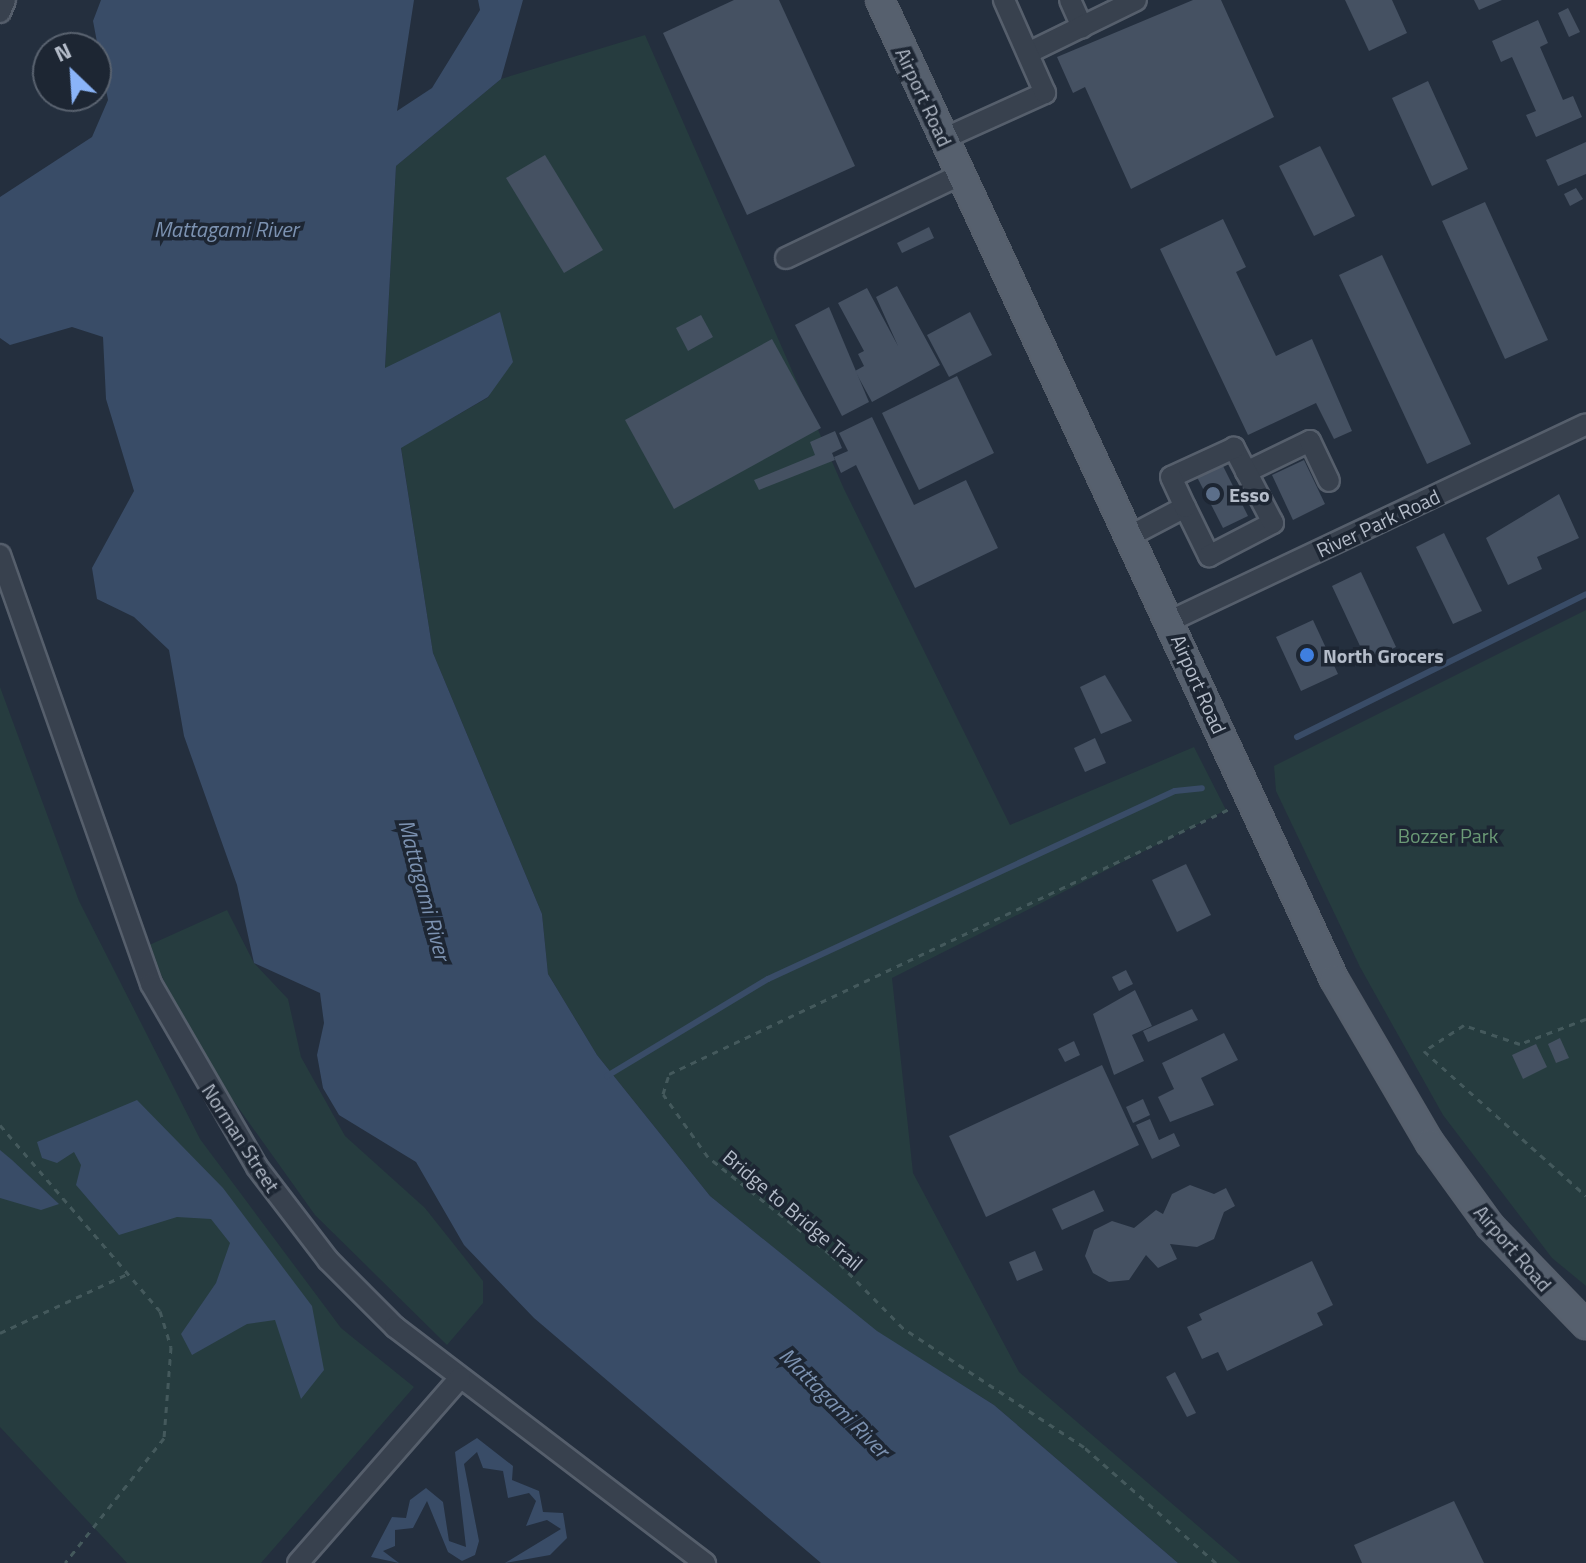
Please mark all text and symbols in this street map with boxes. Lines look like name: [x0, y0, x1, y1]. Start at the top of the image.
north arrow: [32, 32, 112, 112]
text: N: [49, 33, 77, 71]
street label: Airport Road: [891, 44, 957, 150]
water label: Mattagami River: [154, 217, 298, 243]
place label: Esso: [1229, 482, 1270, 506]
street label: River Park Road: [1312, 484, 1444, 562]
marker: Esso: [1204, 485, 1222, 503]
street label: Airport Road: [1166, 631, 1232, 737]
place label: North Grocers: [1323, 643, 1444, 667]
marker: North Grocers: [1298, 646, 1316, 664]
water label: Mattagami River: [393, 817, 455, 963]
park label: Bozzer Park: [1398, 823, 1498, 847]
street label: Norman Street: [197, 1079, 285, 1197]
street label: Bridge to Bridge Trail: [718, 1145, 868, 1275]
street label: Airport Road: [1469, 1200, 1557, 1296]
water label: Mattagami River: [774, 1343, 894, 1463]

